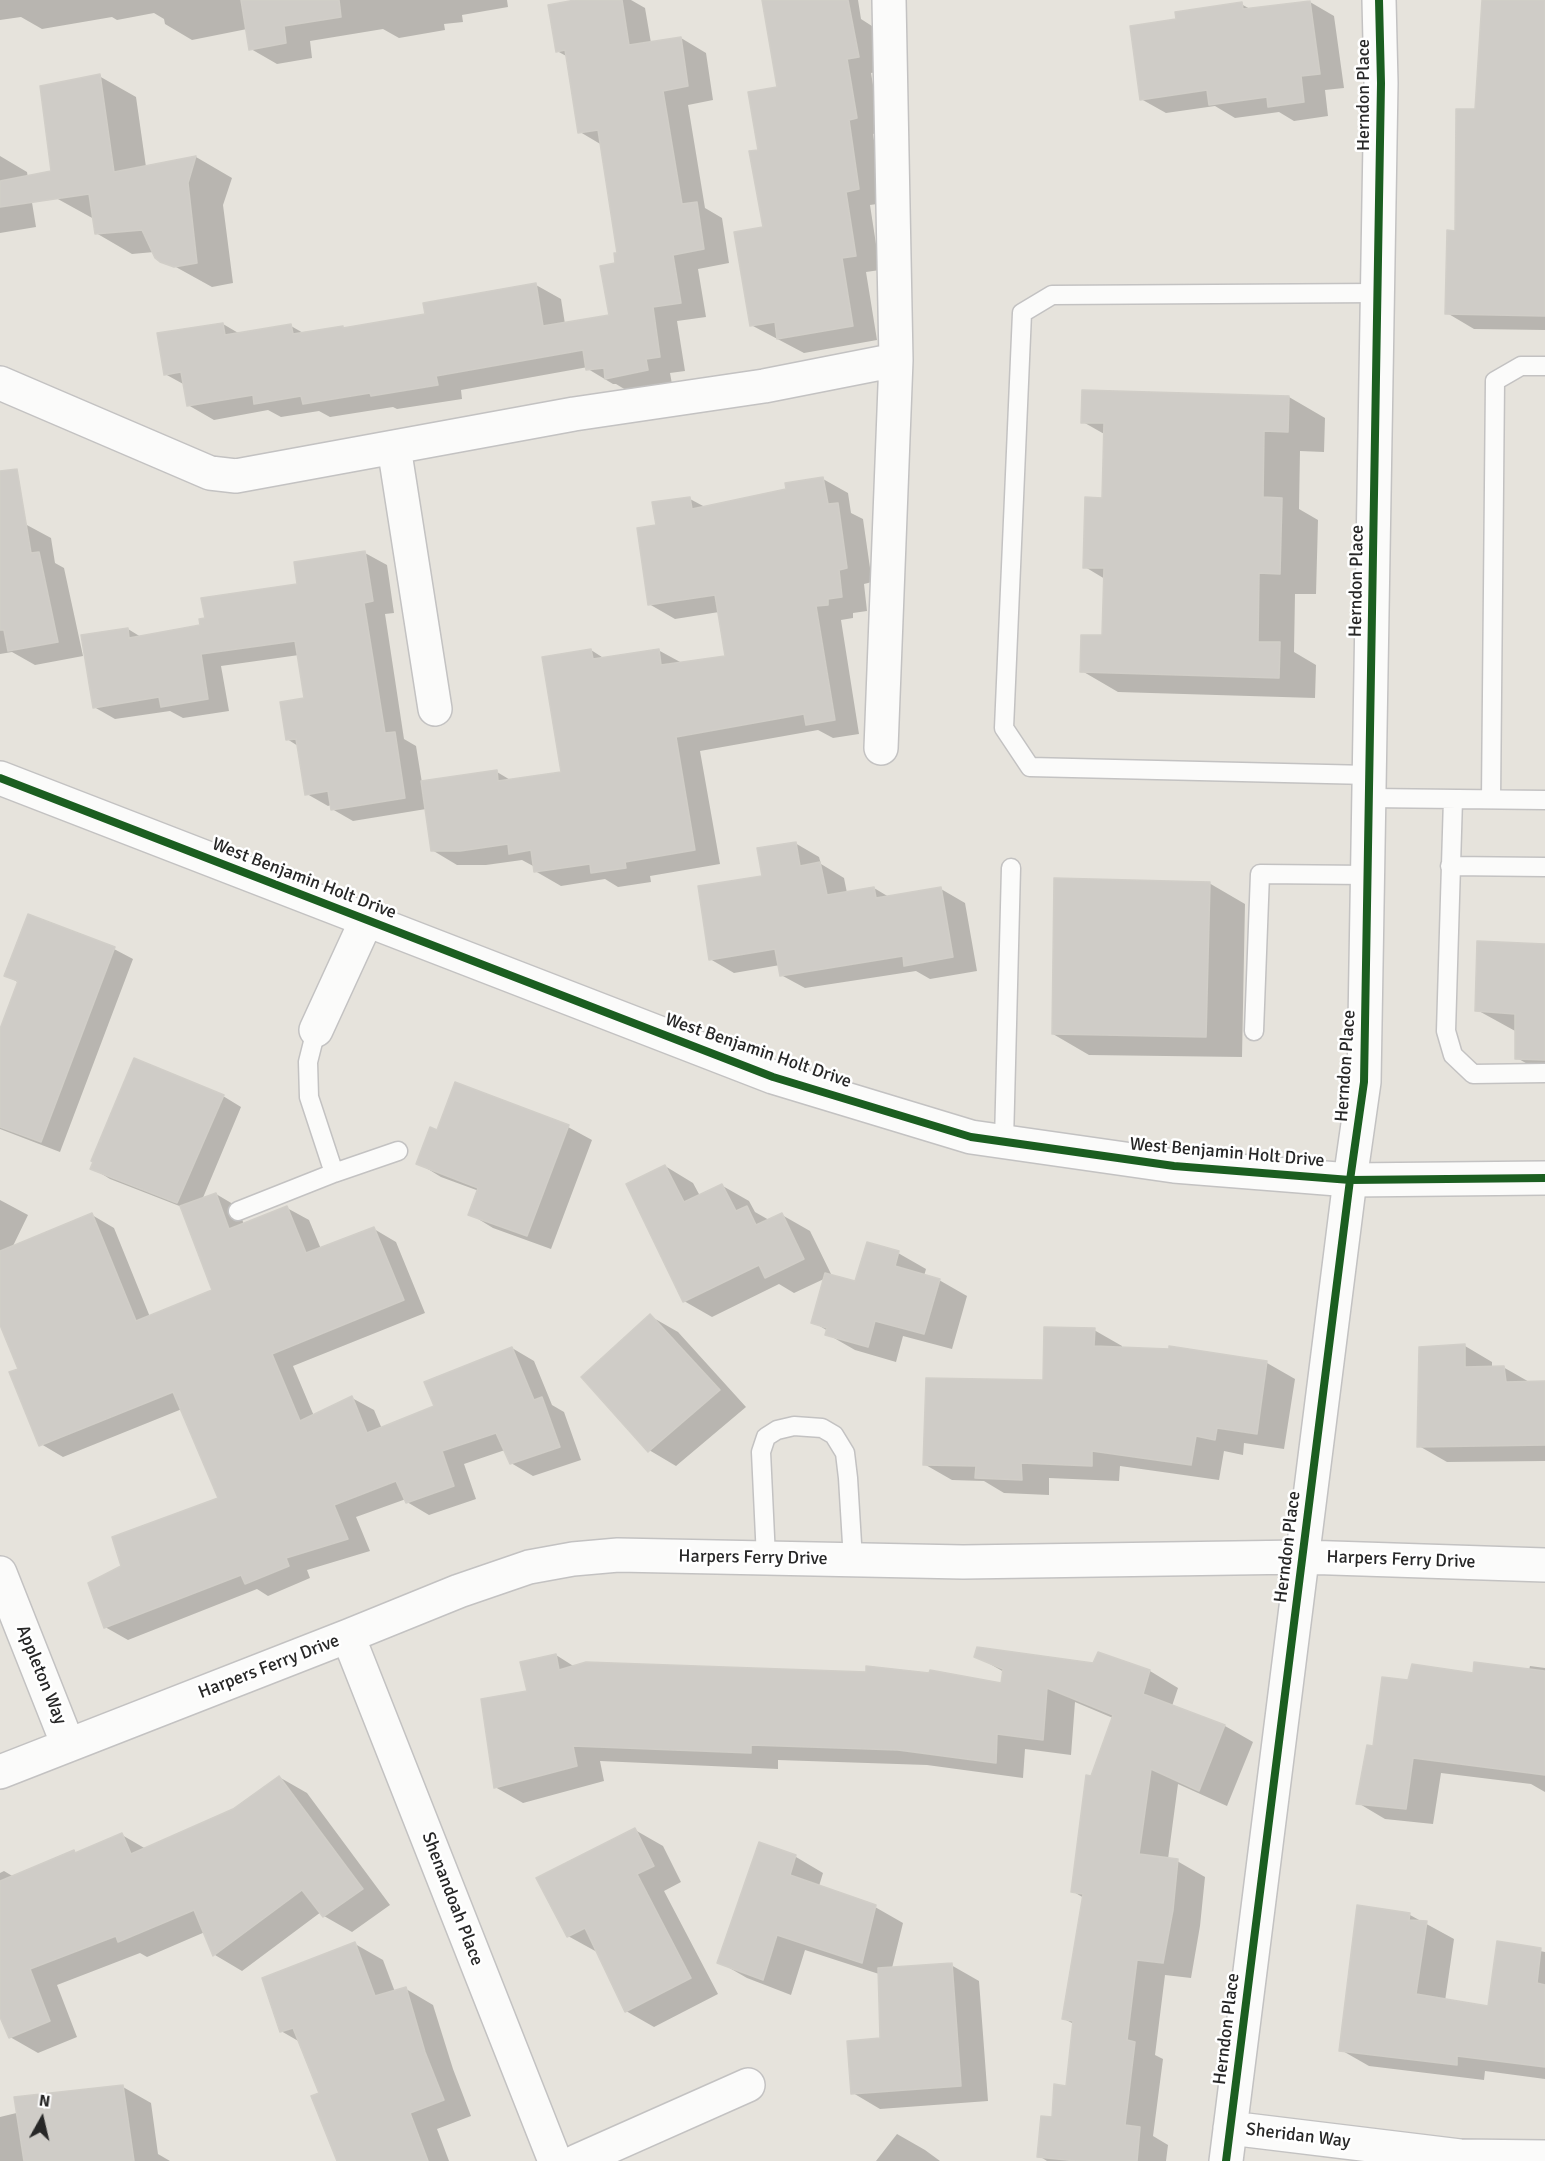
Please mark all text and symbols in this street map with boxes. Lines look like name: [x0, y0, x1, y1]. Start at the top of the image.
street label: Herndon Place: [1353, 39, 1375, 151]
street label: Herndon Place: [1345, 525, 1369, 637]
street label: West Benjamin Holt Drive: [209, 834, 399, 924]
street label: West Benjamin Holt Drive: [662, 1009, 854, 1093]
street label: Herndon Place: [1331, 1009, 1361, 1123]
street label: West Benjamin Holt Drive: [1129, 1134, 1325, 1172]
street label: Herndon Place: [1270, 1490, 1306, 1604]
street label: Harpers Ferry Drive: [678, 1546, 828, 1570]
street label: Harpers Ferry Drive: [1326, 1547, 1476, 1573]
street label: Appleton Way: [11, 1622, 71, 1728]
street label: Harpers Ferry Drive: [196, 1630, 342, 1704]
street label: Shenandoah Place: [417, 1829, 487, 1969]
street label: Herndon Place: [1209, 1972, 1245, 2086]
north arrow: [12, 2089, 72, 2149]
text: N: [38, 2090, 51, 2112]
street label: Sheridan Way: [1245, 2119, 1351, 2153]

